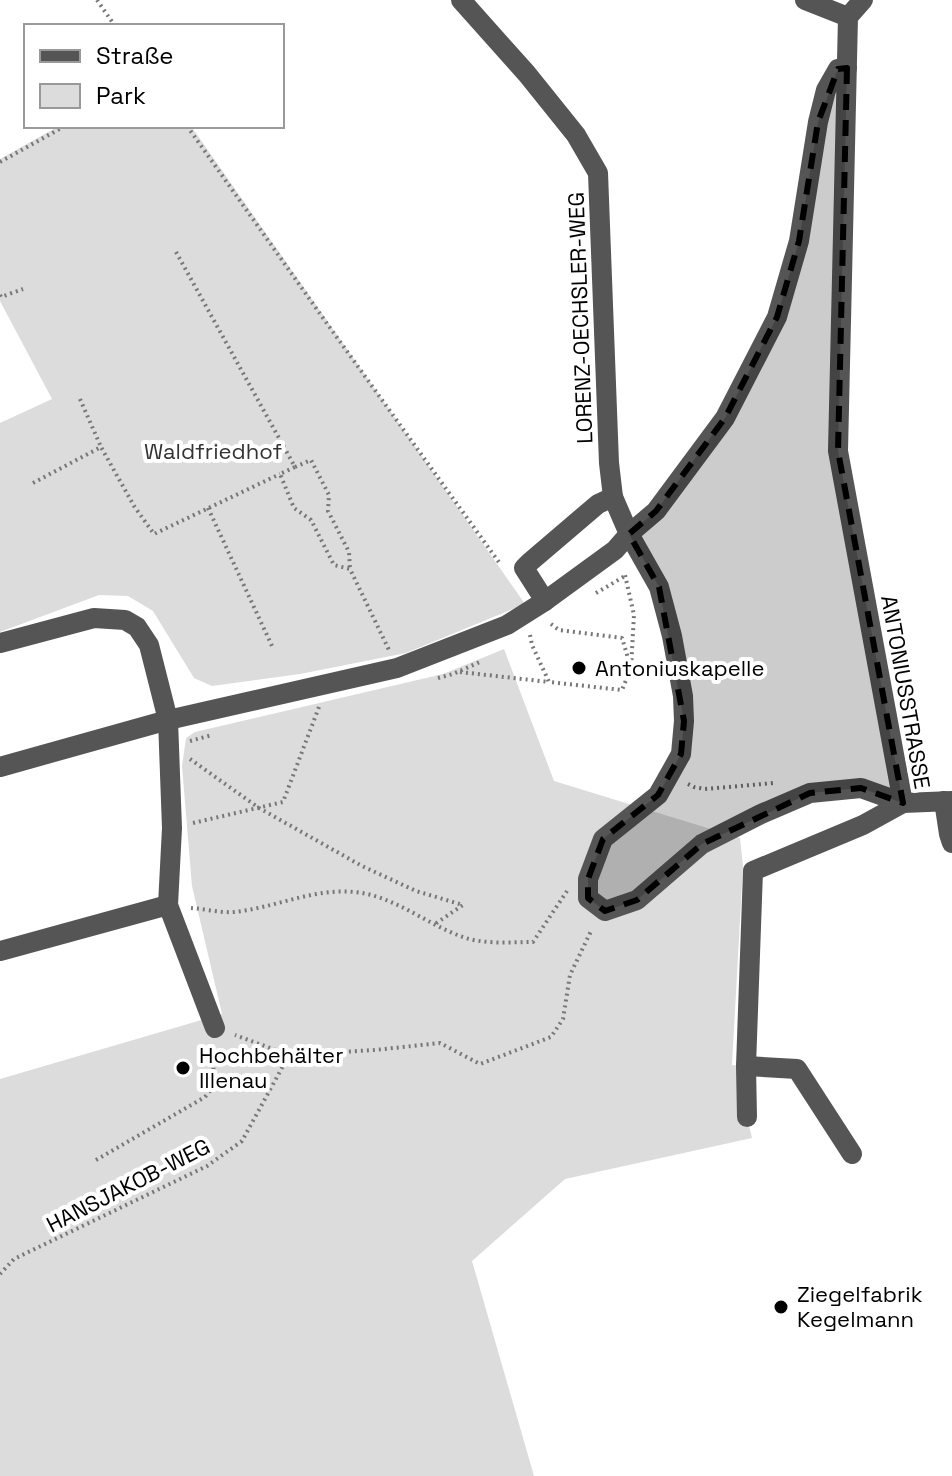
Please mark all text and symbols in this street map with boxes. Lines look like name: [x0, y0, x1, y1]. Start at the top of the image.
legend: [24, 24, 284, 128]
text: Straße: [96, 40, 173, 71]
text: Park: [96, 80, 146, 111]
street label: LORENZ-OECHSLER-WEG: [562, 192, 598, 444]
park label: Waldfriedhof: [144, 437, 282, 465]
street label: ANTONIUSSTRASSE: [875, 593, 937, 791]
place label: Antoniuskapelle: [595, 654, 765, 682]
marker: Antoniuskapelle: [570, 659, 588, 677]
place label: Hochbehälter Illenau: [199, 1041, 343, 1094]
marker: Hochbehälter Illenau: [174, 1059, 192, 1077]
street label: HANSJAKOB-WEG: [42, 1132, 214, 1238]
place label: Ziegelfabrik Kegelmann: [797, 1280, 923, 1333]
marker: Ziegelfabrik Kegelmann: [772, 1298, 790, 1316]

